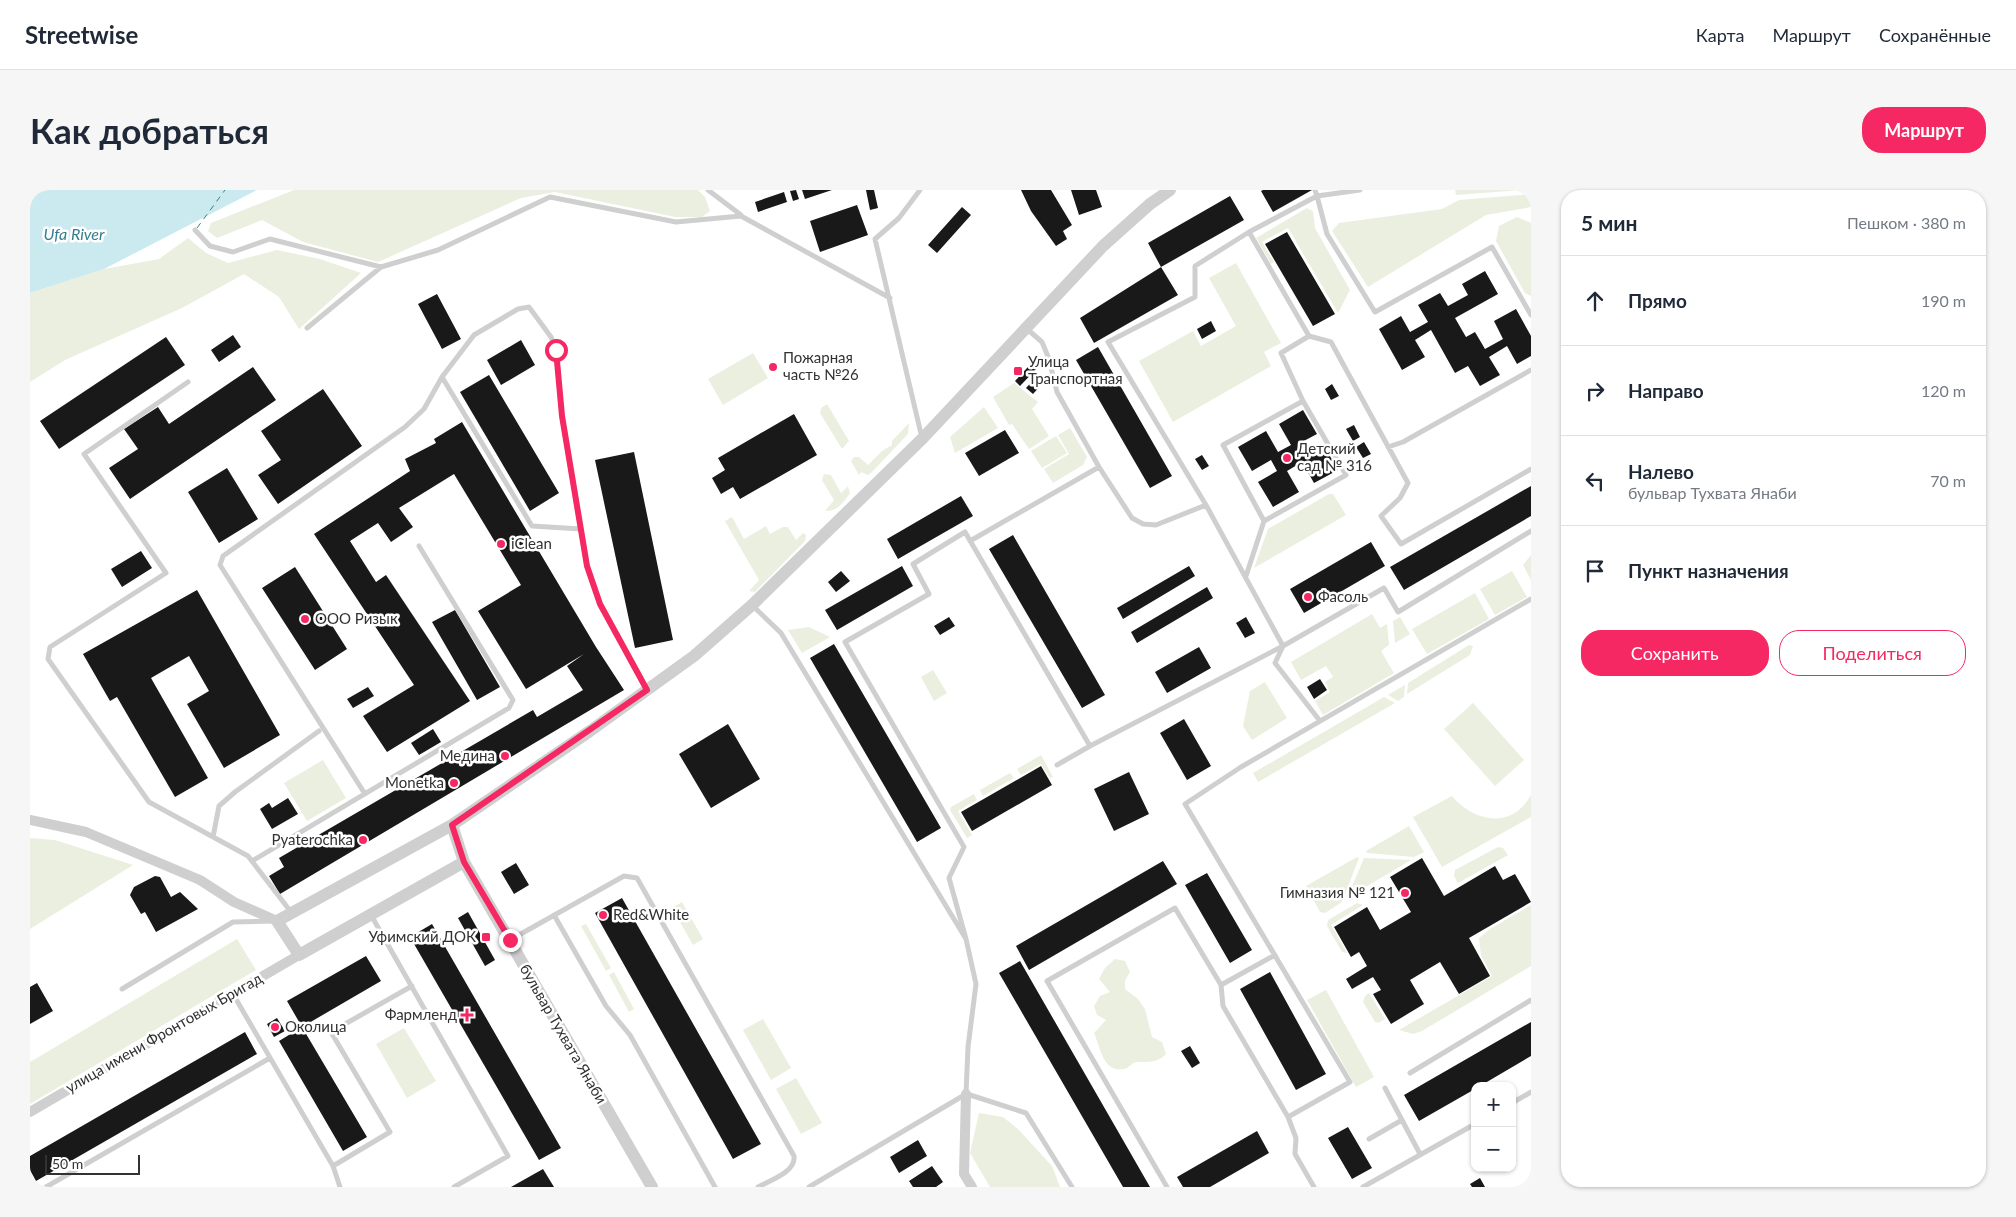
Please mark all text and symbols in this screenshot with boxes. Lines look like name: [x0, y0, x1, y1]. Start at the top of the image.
text: Streetwise: [25, 20, 138, 49]
text: Карта: [1696, 24, 1744, 46]
text: Маршрут: [1772, 24, 1851, 46]
text: Сохранённые: [1879, 24, 1991, 46]
button: Маршрут: [1862, 107, 1986, 153]
text: Как добраться: [30, 109, 269, 151]
text: 5 мин: [1581, 210, 1638, 235]
text: Пешком · 380 m: [1847, 213, 1966, 232]
water label: Ufa River: [44, 224, 105, 243]
icon: ahead: [1581, 287, 1609, 315]
text: Прямо: [1628, 289, 1687, 312]
text: 190 m: [1921, 291, 1966, 310]
route start: [545, 339, 568, 362]
place label: Пожарная часть №26: [783, 348, 859, 383]
place label: Улица Транспортная: [1028, 352, 1123, 387]
marker: Пожарная часть №26: [767, 361, 779, 373]
marker: Улица Транспортная: [1012, 365, 1024, 377]
icon: right: [1581, 377, 1609, 405]
text: Направо: [1628, 379, 1704, 402]
text: 120 m: [1921, 381, 1966, 400]
place label: Детский сад № 316: [1297, 439, 1372, 474]
marker: Детский сад № 316: [1281, 452, 1293, 464]
text: Налево: [1628, 460, 1694, 483]
icon: left: [1581, 467, 1609, 495]
text: 70 m: [1930, 471, 1966, 490]
text: бульвар Тухвата Янаби: [1628, 483, 1797, 502]
place label: iClean: [511, 534, 552, 552]
marker: iClean: [495, 538, 507, 550]
icon: arrive: [1581, 557, 1609, 585]
text: Пункт назначения: [1628, 559, 1789, 582]
place label: Фасоль: [1318, 587, 1368, 605]
marker: Фасоль: [1302, 591, 1314, 603]
place label: ООО Ризык: [315, 609, 398, 627]
marker: ООО Ризык: [299, 613, 311, 625]
button: Сохранить: [1581, 630, 1769, 676]
button: Поделиться: [1779, 630, 1966, 676]
place label: Медина: [440, 746, 495, 764]
marker: Медина: [499, 750, 511, 762]
place label: Monetka: [385, 773, 444, 791]
marker: Monetka: [448, 777, 460, 789]
place label: Pyaterochka: [272, 830, 353, 848]
marker: Pyaterochka: [357, 834, 369, 846]
place label: Гимназия № 121: [1280, 883, 1395, 901]
marker: Гимназия № 121: [1399, 887, 1411, 899]
place label: Red&White: [613, 905, 689, 923]
marker: Red&White: [597, 909, 609, 921]
place label: Уфимский ДОК: [369, 927, 476, 945]
route end: [499, 929, 522, 952]
marker: Уфимский ДОК: [480, 931, 492, 943]
street label: бульвар Тухвата Янаби: [517, 961, 611, 1106]
street label: улица имени Фронтовых Бригад: [62, 968, 265, 1096]
place label: Фармленд: [385, 1005, 457, 1023]
marker: Фармленд: [461, 1009, 473, 1021]
place label: Околица: [285, 1017, 347, 1035]
marker: Околица: [269, 1021, 281, 1033]
map controls: [1471, 1082, 1516, 1172]
button: +: [1471, 1082, 1516, 1127]
button: −: [1471, 1127, 1516, 1172]
scale bar: [45, 1152, 140, 1175]
text: 50 m: [52, 1155, 83, 1172]

